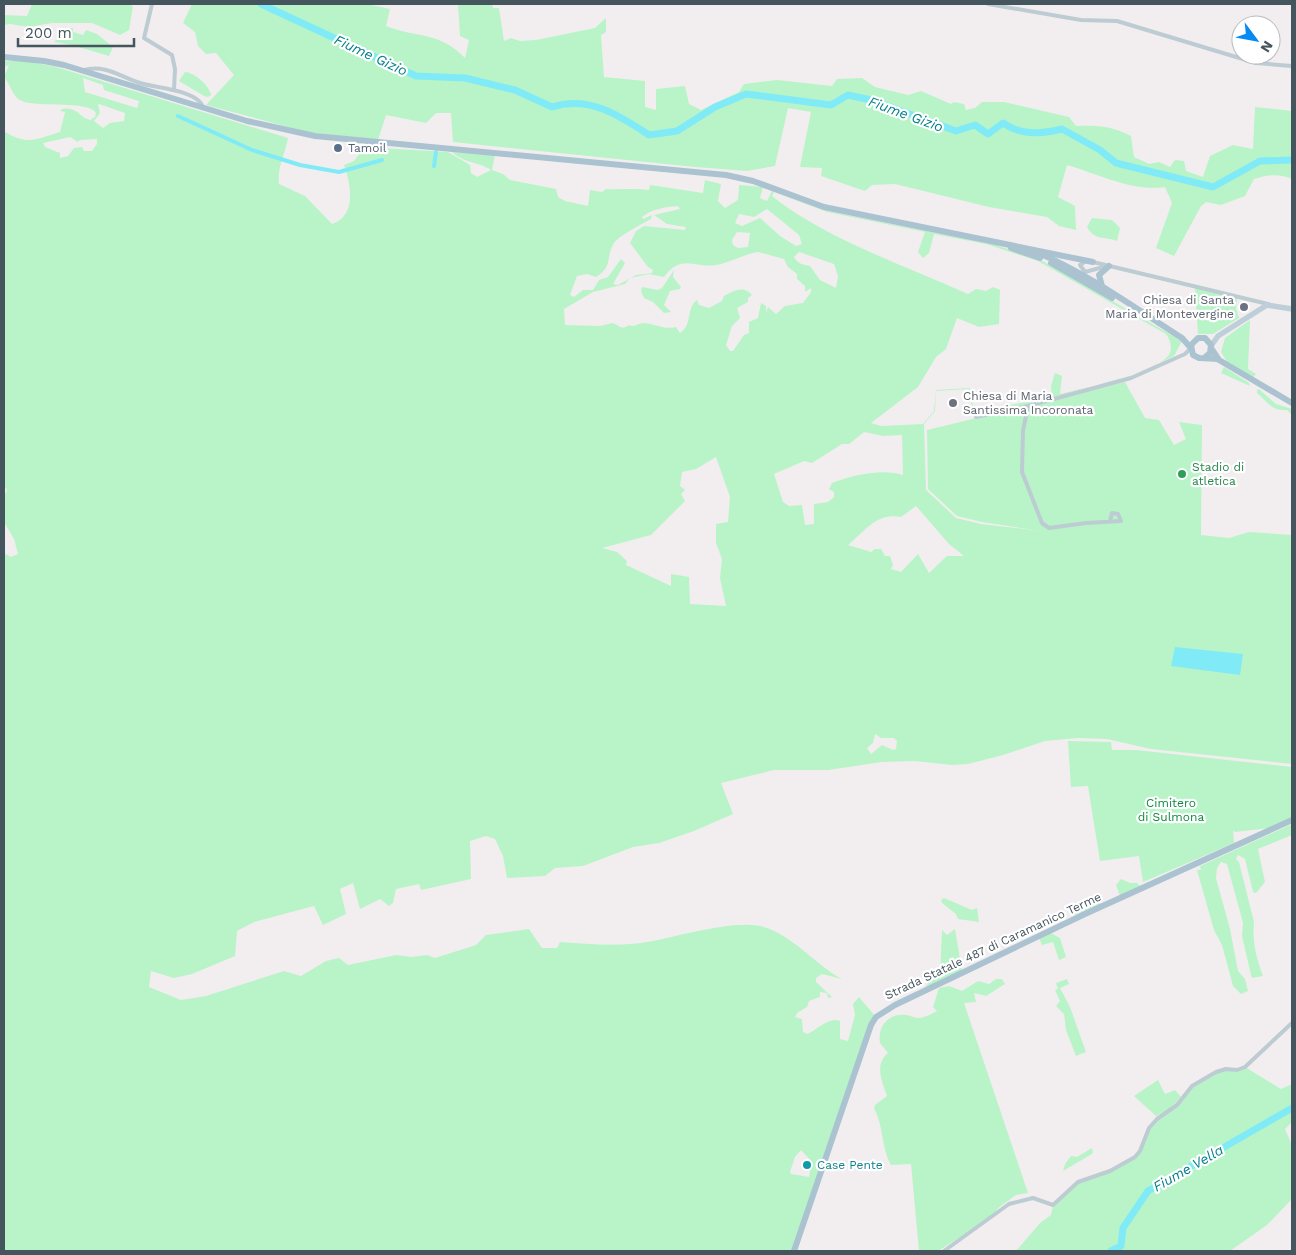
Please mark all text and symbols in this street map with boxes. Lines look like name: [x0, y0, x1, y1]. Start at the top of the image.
scale bar: [18, 15, 134, 47]
north arrow: [1231, 15, 1281, 65]
text: 200 m: [25, 24, 72, 42]
water label: Fiume Gizio: [332, 31, 410, 79]
text: N: [1257, 38, 1277, 56]
water label: Fiume Gizio: [866, 93, 946, 135]
place label: Tamoil: [348, 141, 387, 155]
marker: Tamoil: [332, 142, 344, 154]
place label: Chiesa di Santa Maria di Montevergine: [1105, 293, 1234, 321]
marker: Chiesa di Santa Maria di Montevergine: [1238, 301, 1250, 313]
place label: Chiesa di Maria Santissima Incoronata: [963, 389, 1094, 417]
marker: Chiesa di Maria Santissima Incoronata: [947, 397, 959, 409]
place label: Stadio di atletica: [1192, 460, 1244, 488]
marker: Stadio di atletica: [1176, 468, 1188, 480]
park label: Cimitero di Sulmona: [1138, 796, 1204, 824]
street label: Strada Statale 487 di Caramanico Terme: [883, 890, 1103, 1002]
water label: Fiume Vella: [1150, 1141, 1226, 1195]
place label: Case Pente: [817, 1158, 883, 1172]
marker: Case Pente: [801, 1159, 813, 1171]

